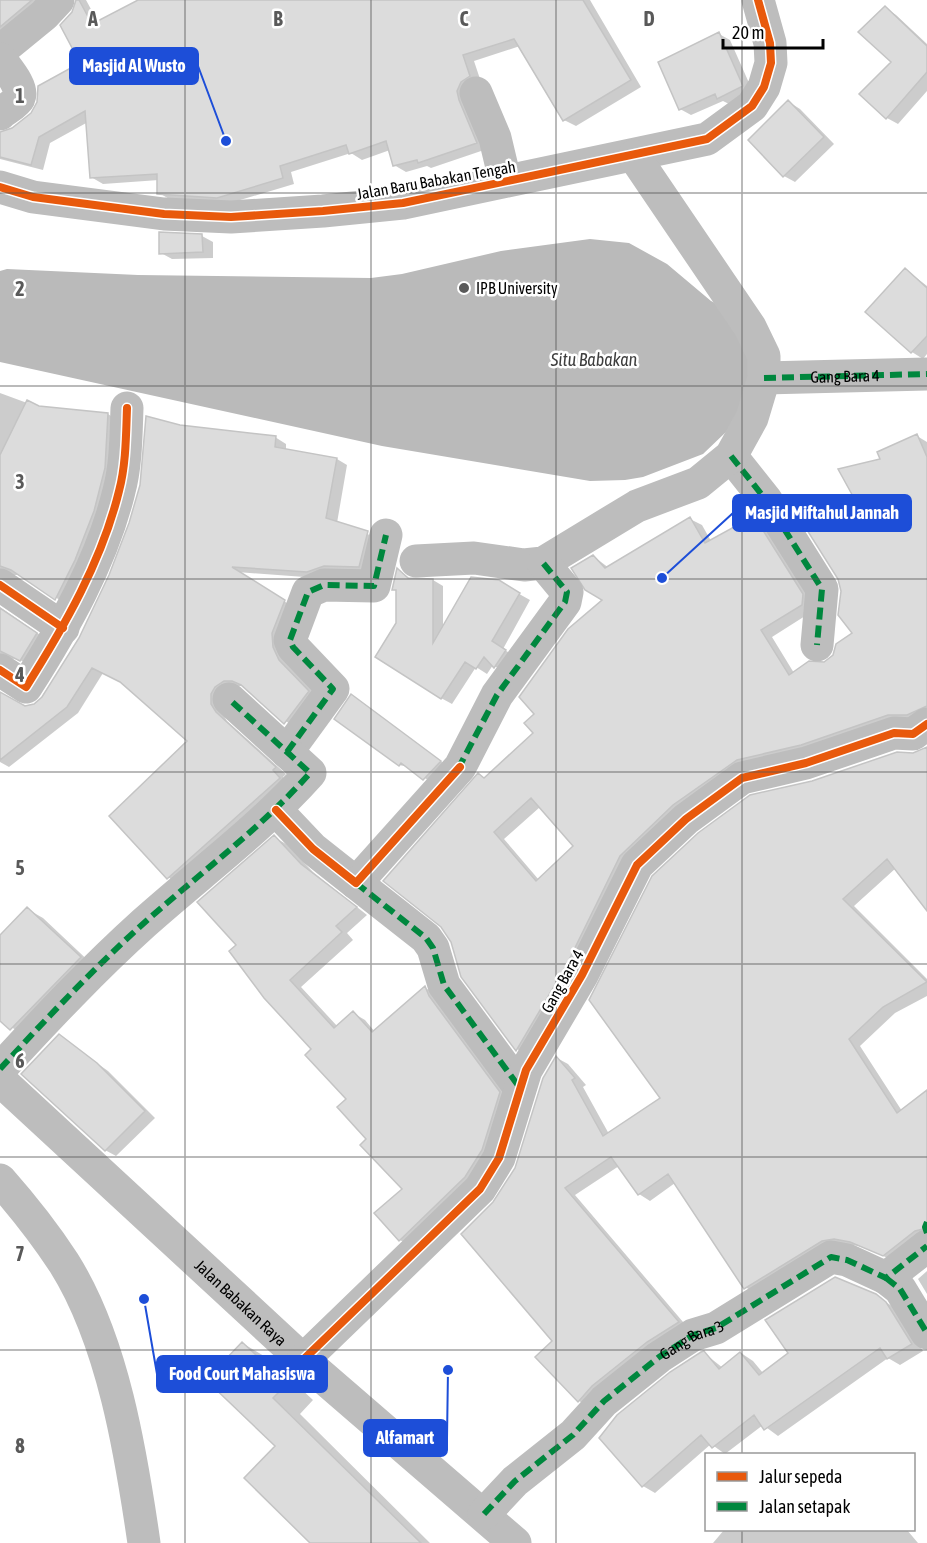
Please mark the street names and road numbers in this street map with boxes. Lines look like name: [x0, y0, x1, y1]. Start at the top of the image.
street label: Jalan Baru Babakan Tengah: [355, 157, 517, 204]
street label: Gang Bara 4: [810, 366, 880, 386]
street label: Gang Bara 4: [537, 946, 588, 1016]
street label: Jalan Babakan Raya: [191, 1256, 290, 1349]
street label: Gang Bara 3: [656, 1316, 727, 1363]

